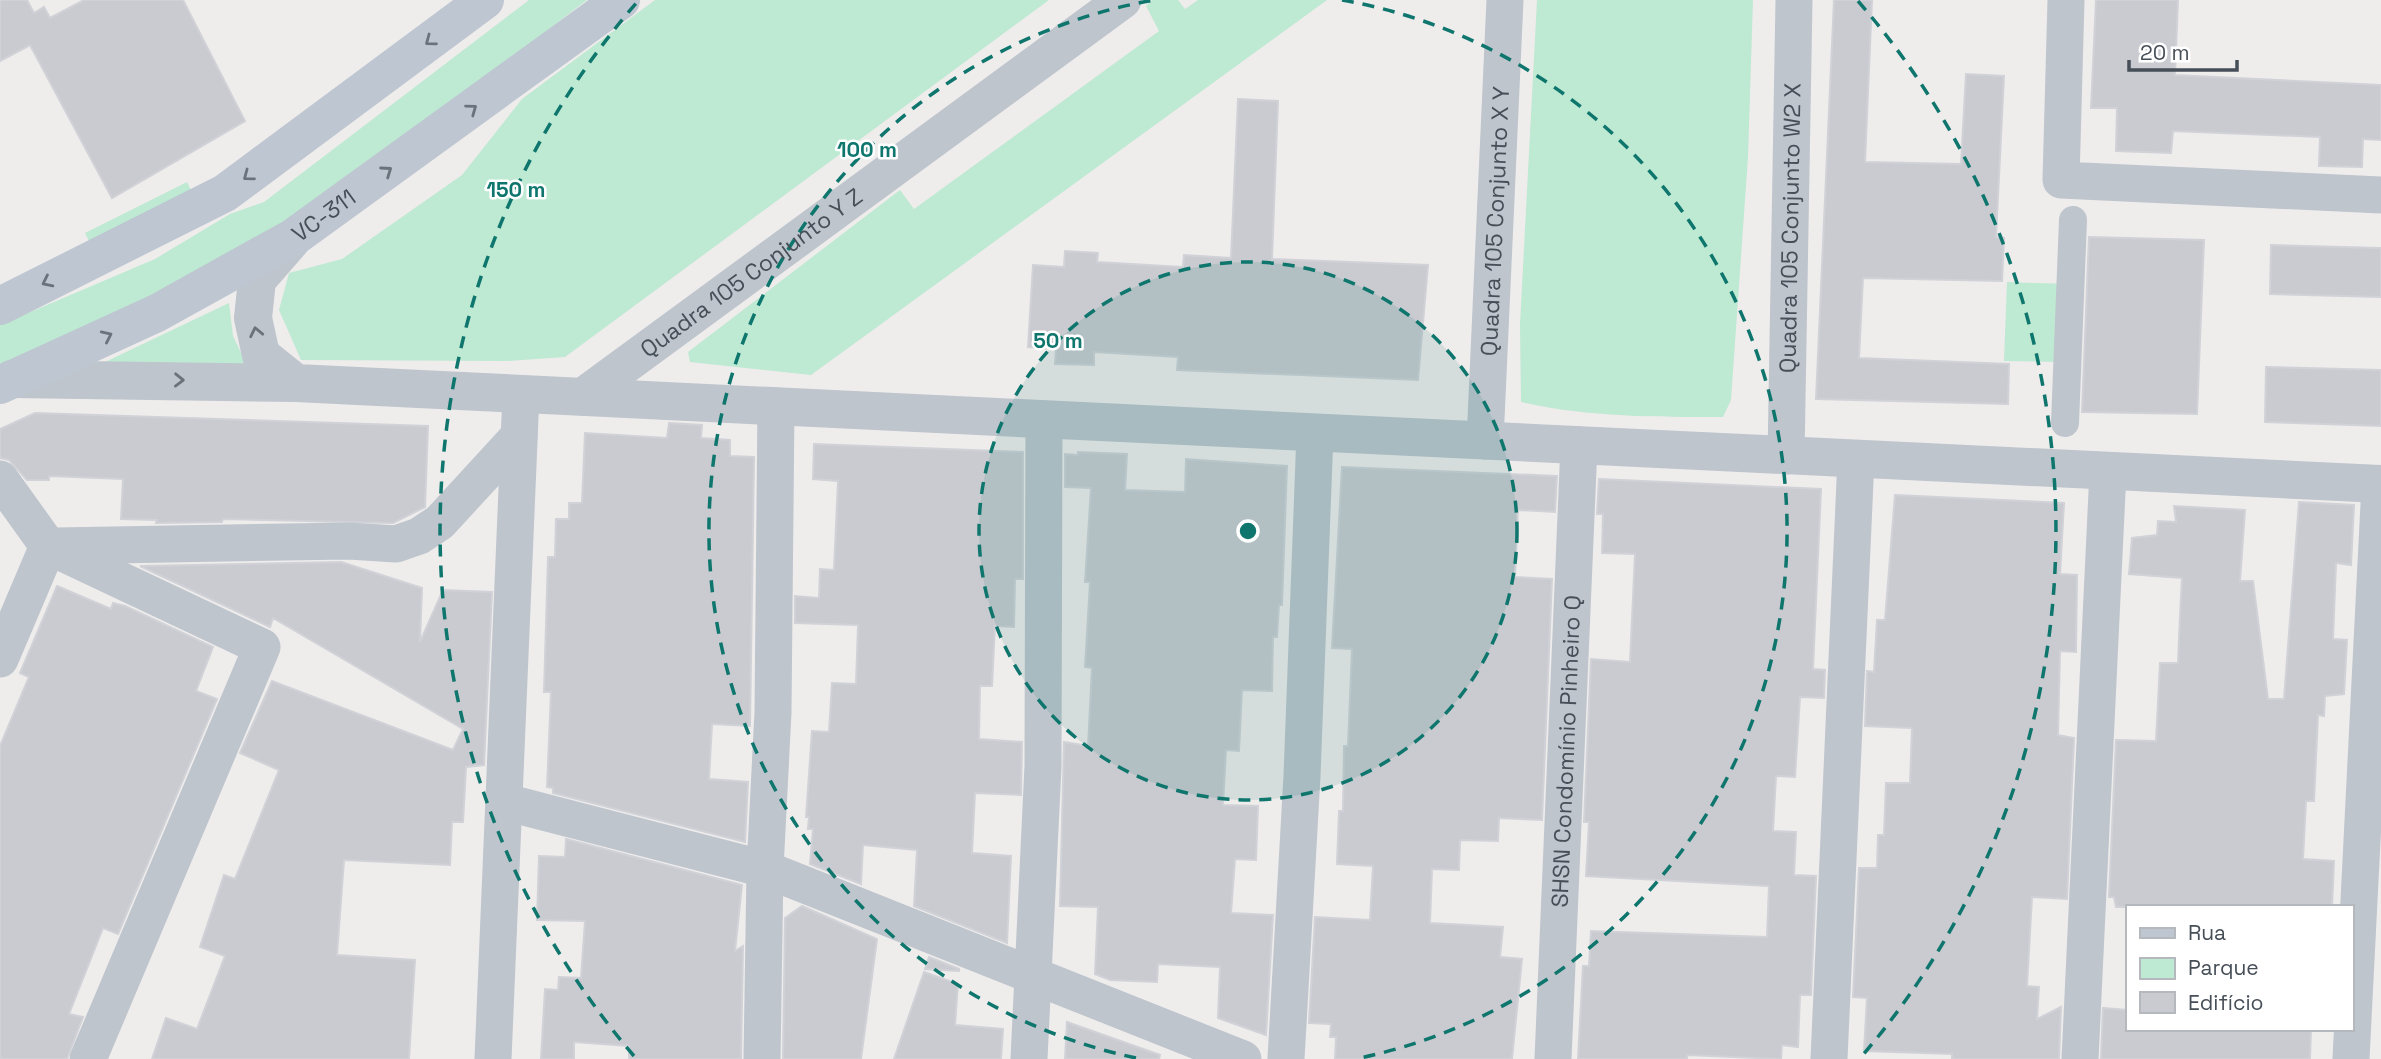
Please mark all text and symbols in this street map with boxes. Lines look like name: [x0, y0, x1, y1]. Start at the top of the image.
scale bar: [2129, 28, 2238, 72]
one-way arrow: [426, 32, 438, 45]
text: 20 m: [2140, 39, 2190, 66]
street label: Quadra 105 Conjunto W2 X: [1772, 83, 1808, 373]
street label: Quadra 105 Conjunto X Y: [1474, 86, 1516, 357]
one-way arrow: [465, 105, 477, 118]
text: 100 m: [837, 136, 897, 163]
one-way arrow: [379, 167, 392, 180]
one-way arrow: [243, 168, 256, 181]
text: 150 m: [487, 176, 545, 203]
street label: Quadra 105 Conjunto Y Z: [634, 181, 868, 364]
street label: VC-311: [286, 182, 362, 249]
one-way arrow: [42, 274, 54, 288]
one-way arrow: [250, 326, 265, 338]
text: 50 m: [1033, 327, 1083, 354]
one-way arrow: [99, 330, 112, 344]
one-way arrow: [174, 372, 184, 388]
centre of rings: [1236, 519, 1260, 543]
street label: SHSN Condomínio Pinheiro Q: [1544, 594, 1588, 908]
legend: [2126, 905, 2353, 1031]
text: Rua: [2188, 919, 2226, 946]
text: Parque: [2188, 954, 2259, 981]
text: Edifício: [2188, 989, 2264, 1016]

